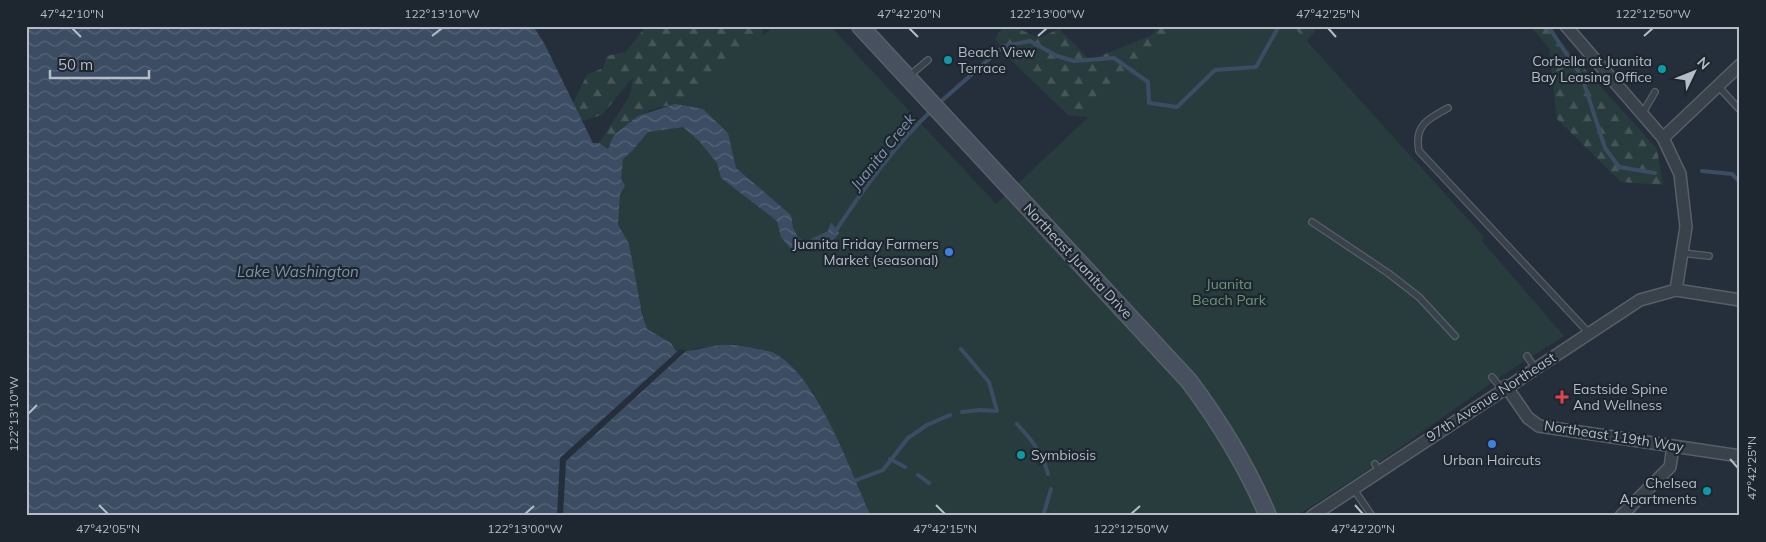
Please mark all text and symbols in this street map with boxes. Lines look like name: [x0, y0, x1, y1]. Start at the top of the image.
text: 47°42'10"N: [40, 6, 104, 21]
text: 122°13'10"W: [404, 6, 480, 21]
text: 47°42'20"N: [877, 6, 941, 21]
text: 122°13'00"W: [1009, 6, 1085, 21]
text: 47°42'25"N: [1296, 6, 1360, 21]
text: 122°12'50"W: [1615, 6, 1691, 21]
place label: Beach View Terrace: [958, 43, 1035, 77]
scale bar: [50, 48, 149, 80]
north arrow: [1668, 48, 1718, 98]
place label: Corbella at Juanita Bay Leasing Office: [1531, 52, 1652, 86]
text: N: [1693, 53, 1714, 73]
marker: Beach View Terrace: [942, 54, 954, 66]
text: 50 m: [58, 55, 93, 74]
marker: Corbella at Juanita Bay Leasing Office: [1656, 63, 1668, 75]
water label: Juanita Creek: [845, 109, 920, 195]
street label: Northeast Juanita Drive: [1020, 199, 1136, 323]
place label: Juanita Friday Farmers Market (seasonal): [793, 235, 939, 269]
marker: Juanita Friday Farmers Market (seasonal): [943, 246, 955, 258]
water label: Lake Washington: [237, 262, 359, 281]
park label: Juanita Beach Park: [1192, 275, 1267, 309]
street label: 97th Avenue Northeast: [1423, 348, 1559, 446]
text: 122°13'10"W: [6, 376, 21, 452]
place label: Eastside Spine And Wellness: [1573, 380, 1668, 414]
marker: Eastside Spine And Wellness: [1555, 390, 1569, 404]
street label: Northeast 119th Way: [1543, 416, 1686, 456]
text: 47°42'25"N: [1744, 436, 1759, 500]
marker: Urban Haircuts: [1486, 438, 1498, 450]
place label: Symbiosis: [1031, 446, 1096, 464]
marker: Symbiosis: [1015, 449, 1027, 461]
place label: Urban Haircuts: [1443, 451, 1541, 469]
place label: Chelsea Apartments: [1620, 474, 1697, 508]
marker: Chelsea Apartments: [1701, 485, 1713, 497]
text: 47°42'05"N: [76, 521, 140, 536]
text: 122°13'00"W: [487, 521, 563, 536]
text: 47°42'15"N: [913, 521, 977, 536]
text: 122°12'50"W: [1093, 521, 1169, 536]
text: 47°42'20"N: [1331, 521, 1395, 536]

